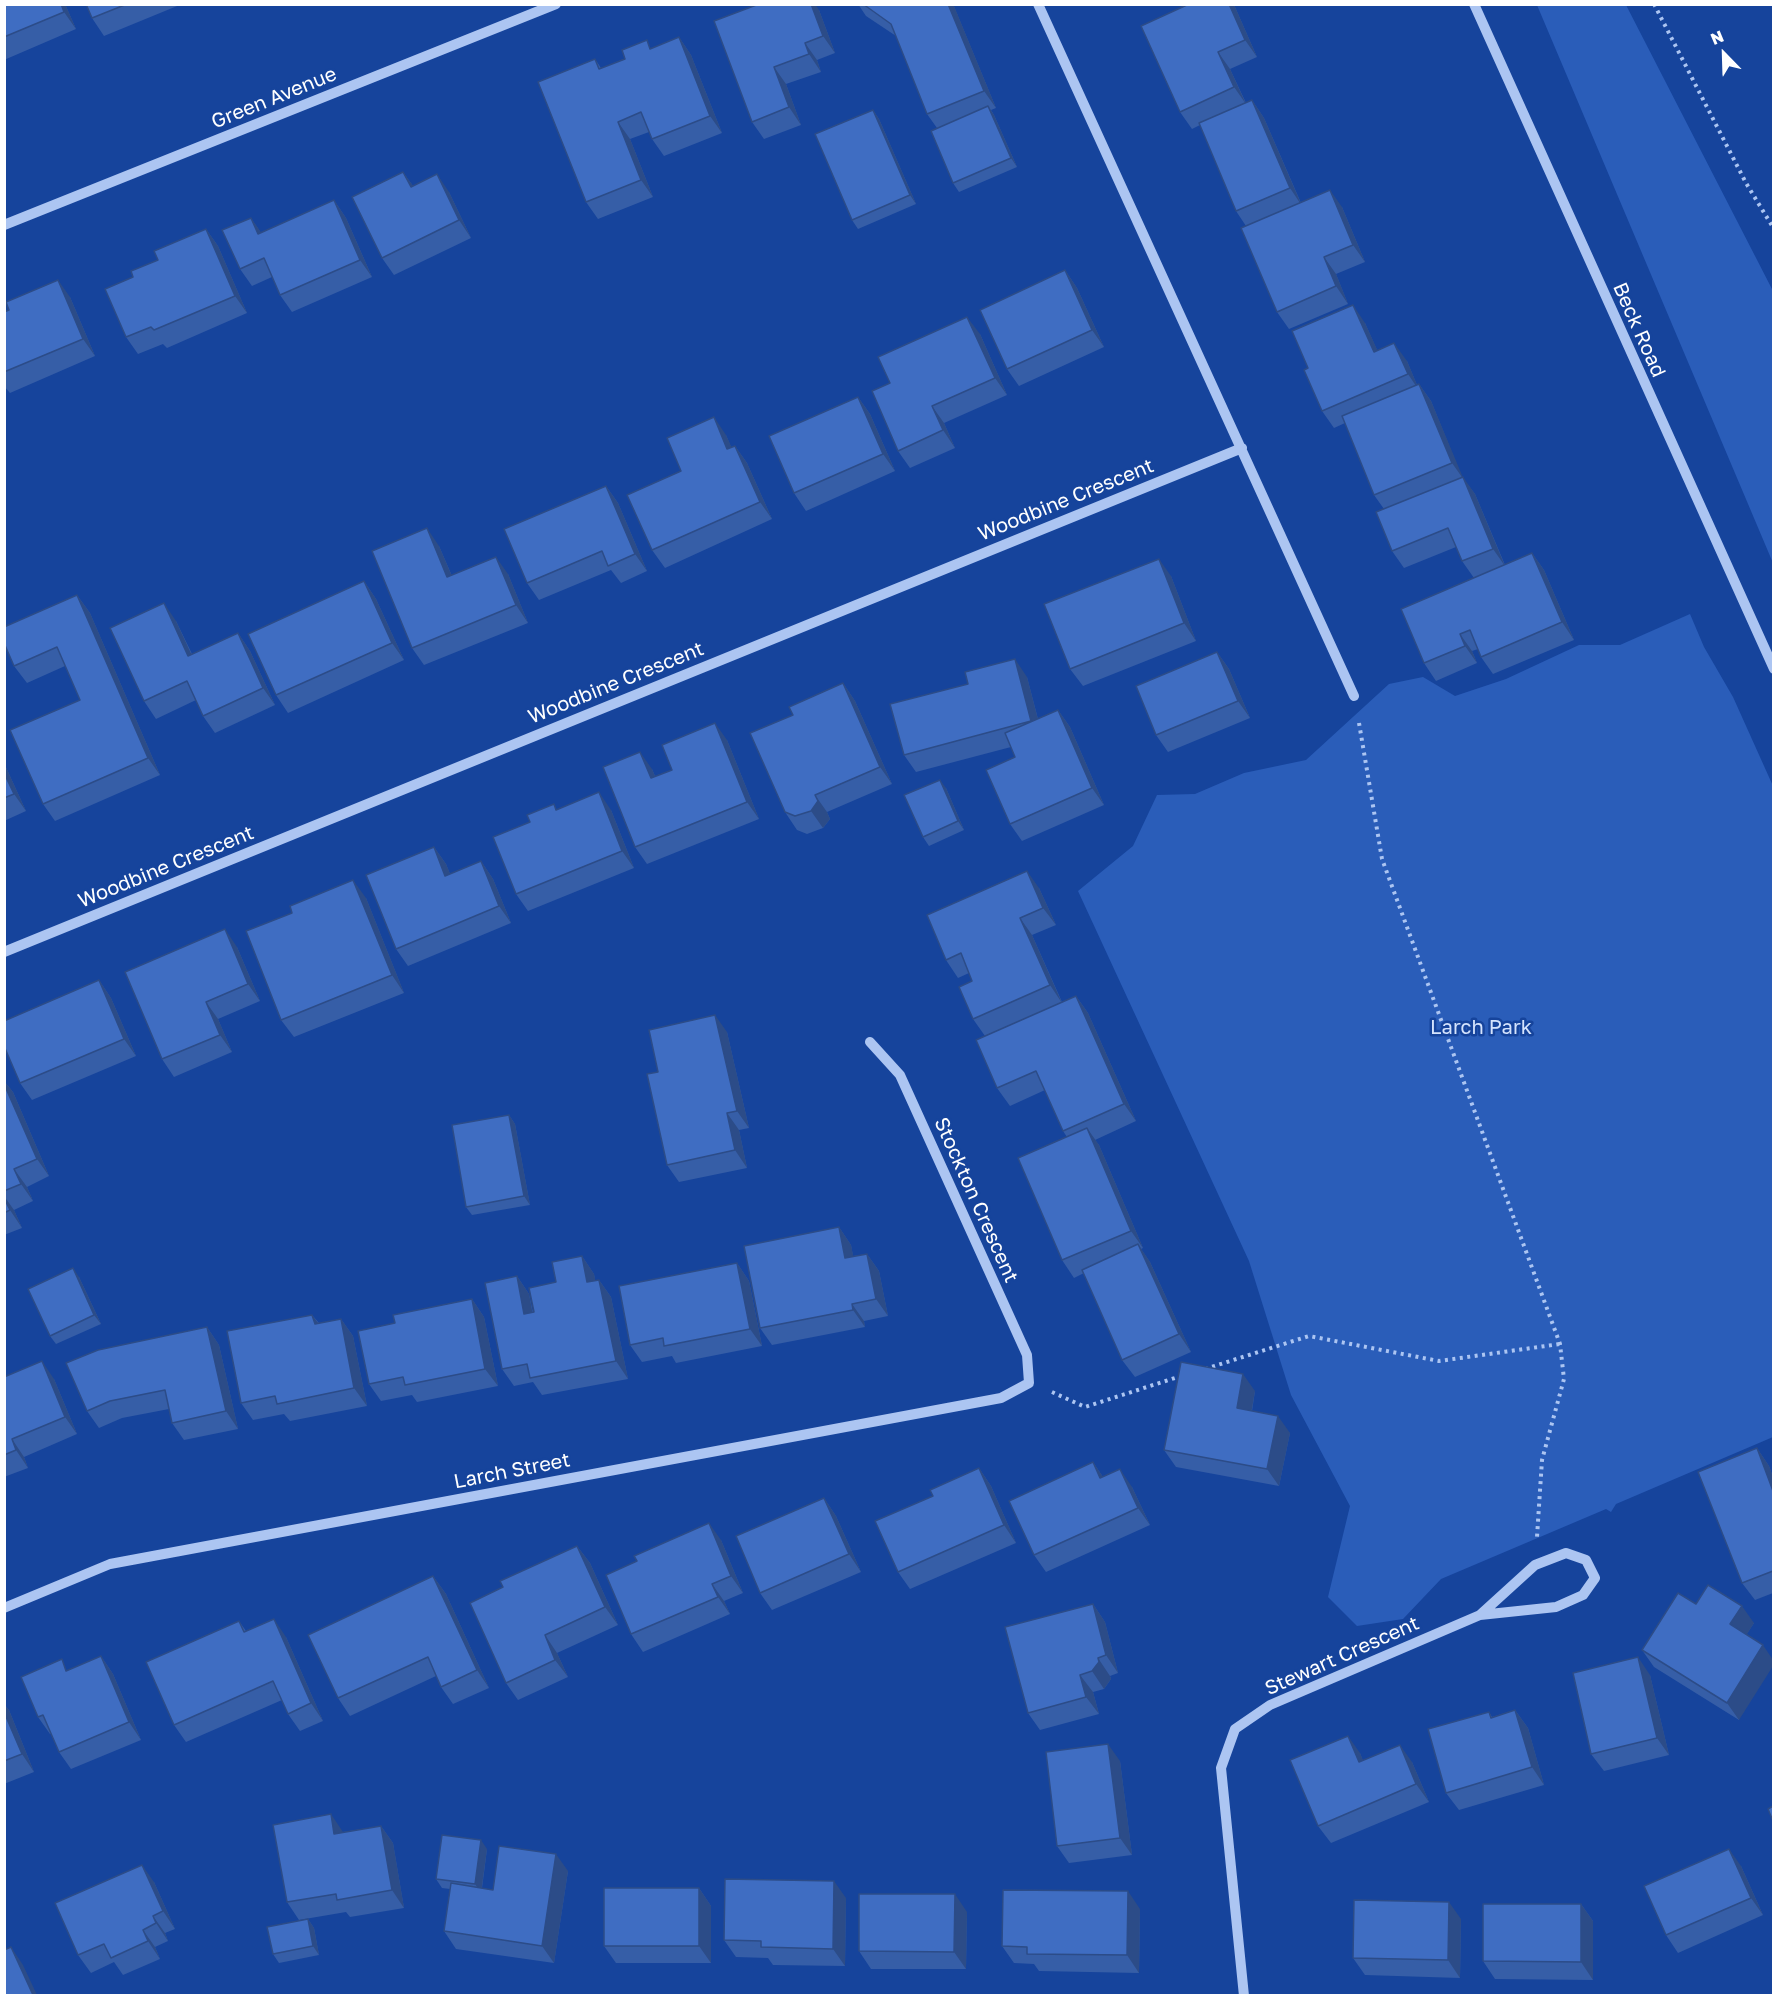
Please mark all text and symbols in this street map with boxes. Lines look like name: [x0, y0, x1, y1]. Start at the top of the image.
north arrow: [1694, 24, 1754, 84]
text: N: [1707, 26, 1726, 49]
street label: Green Avenue: [208, 62, 340, 134]
street label: Beck Road: [1607, 279, 1671, 381]
street label: Woodbine Crescent: [975, 454, 1157, 546]
street label: Woodbine Crescent: [525, 637, 707, 729]
street label: Woodbine Crescent: [75, 821, 257, 913]
park label: Larch Park: [1430, 1016, 1532, 1040]
street label: Stockton Crescent: [929, 1114, 1023, 1286]
street label: Larch Street: [452, 1448, 572, 1494]
street label: Stewart Crescent: [1261, 1611, 1423, 1701]

